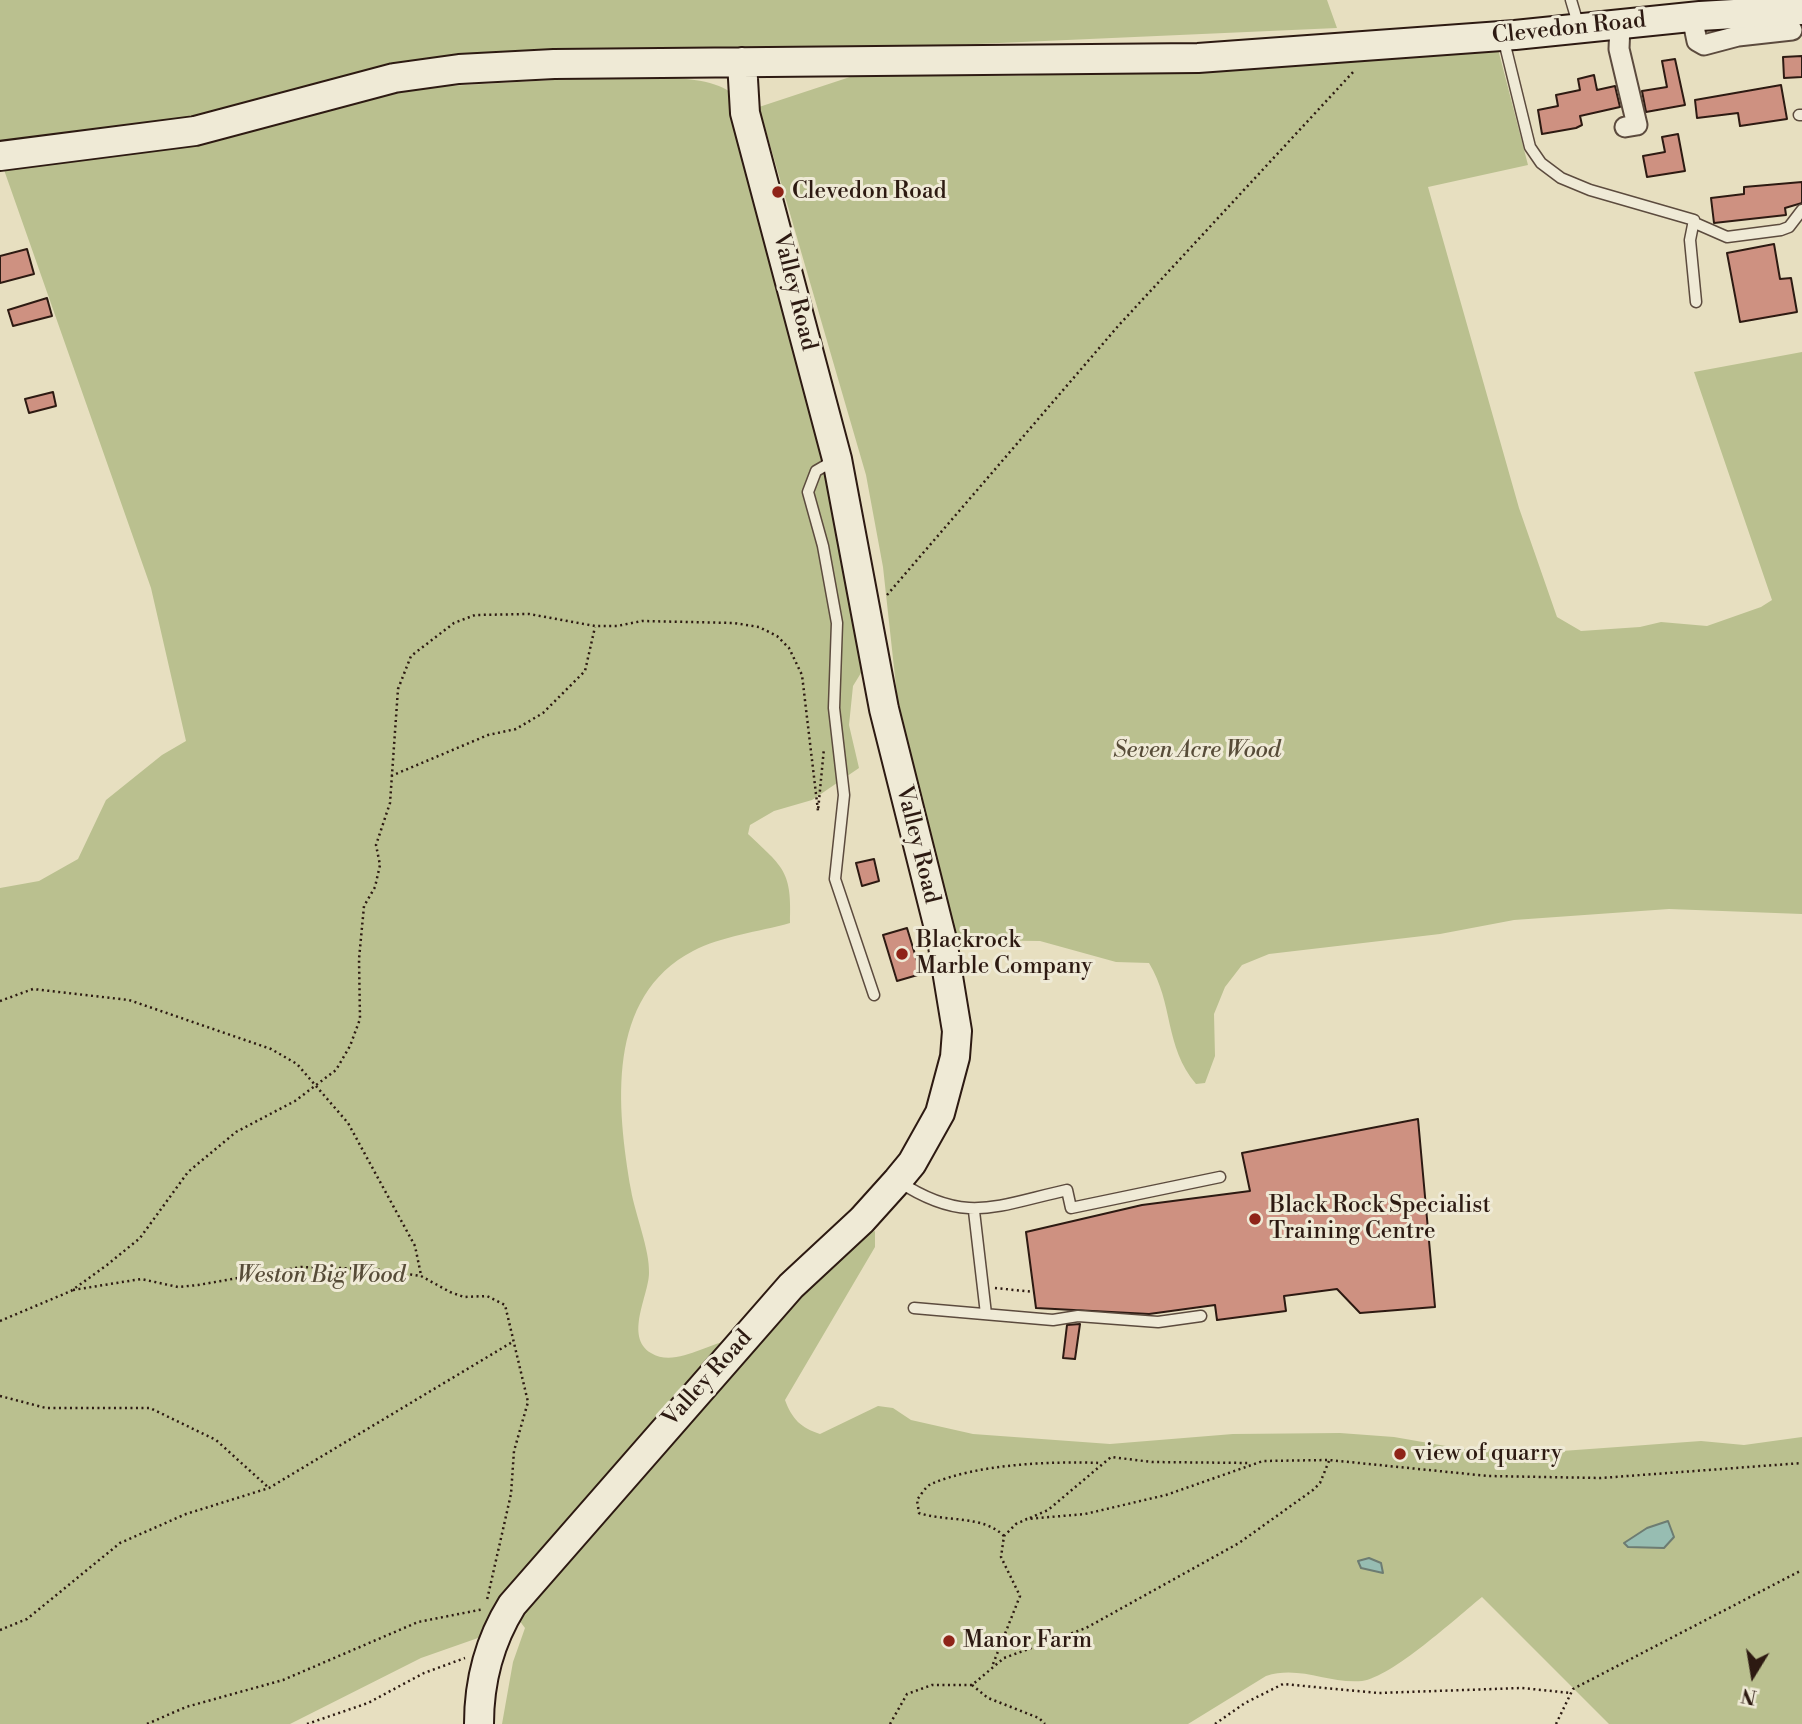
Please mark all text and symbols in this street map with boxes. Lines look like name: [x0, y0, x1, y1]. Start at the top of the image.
street label: Clevedon Road: [1491, 7, 1647, 51]
place label: Clevedon Road: [792, 178, 947, 206]
marker: Clevedon Road: [770, 184, 786, 200]
street label: Valley Road: [766, 230, 822, 354]
park label: Seven Acre Wood: [1113, 737, 1281, 765]
street label: Valley Road: [889, 783, 945, 907]
place label: Blackrock Marble Company: [916, 927, 1092, 981]
marker: Blackrock Marble Company: [894, 946, 910, 962]
place label: Black Rock Specialist Training Centre: [1269, 1192, 1491, 1246]
marker: Black Rock Specialist Training Centre: [1247, 1211, 1263, 1227]
park label: Weston Big Wood: [237, 1262, 405, 1290]
street label: Valley Road: [657, 1325, 759, 1433]
place label: view of quarry: [1414, 1440, 1562, 1468]
marker: view of quarry: [1392, 1446, 1408, 1462]
place label: Manor Farm: [963, 1627, 1092, 1655]
marker: Manor Farm: [941, 1633, 957, 1649]
north arrow: [1718, 1640, 1788, 1710]
text: N: [1739, 1682, 1759, 1709]

